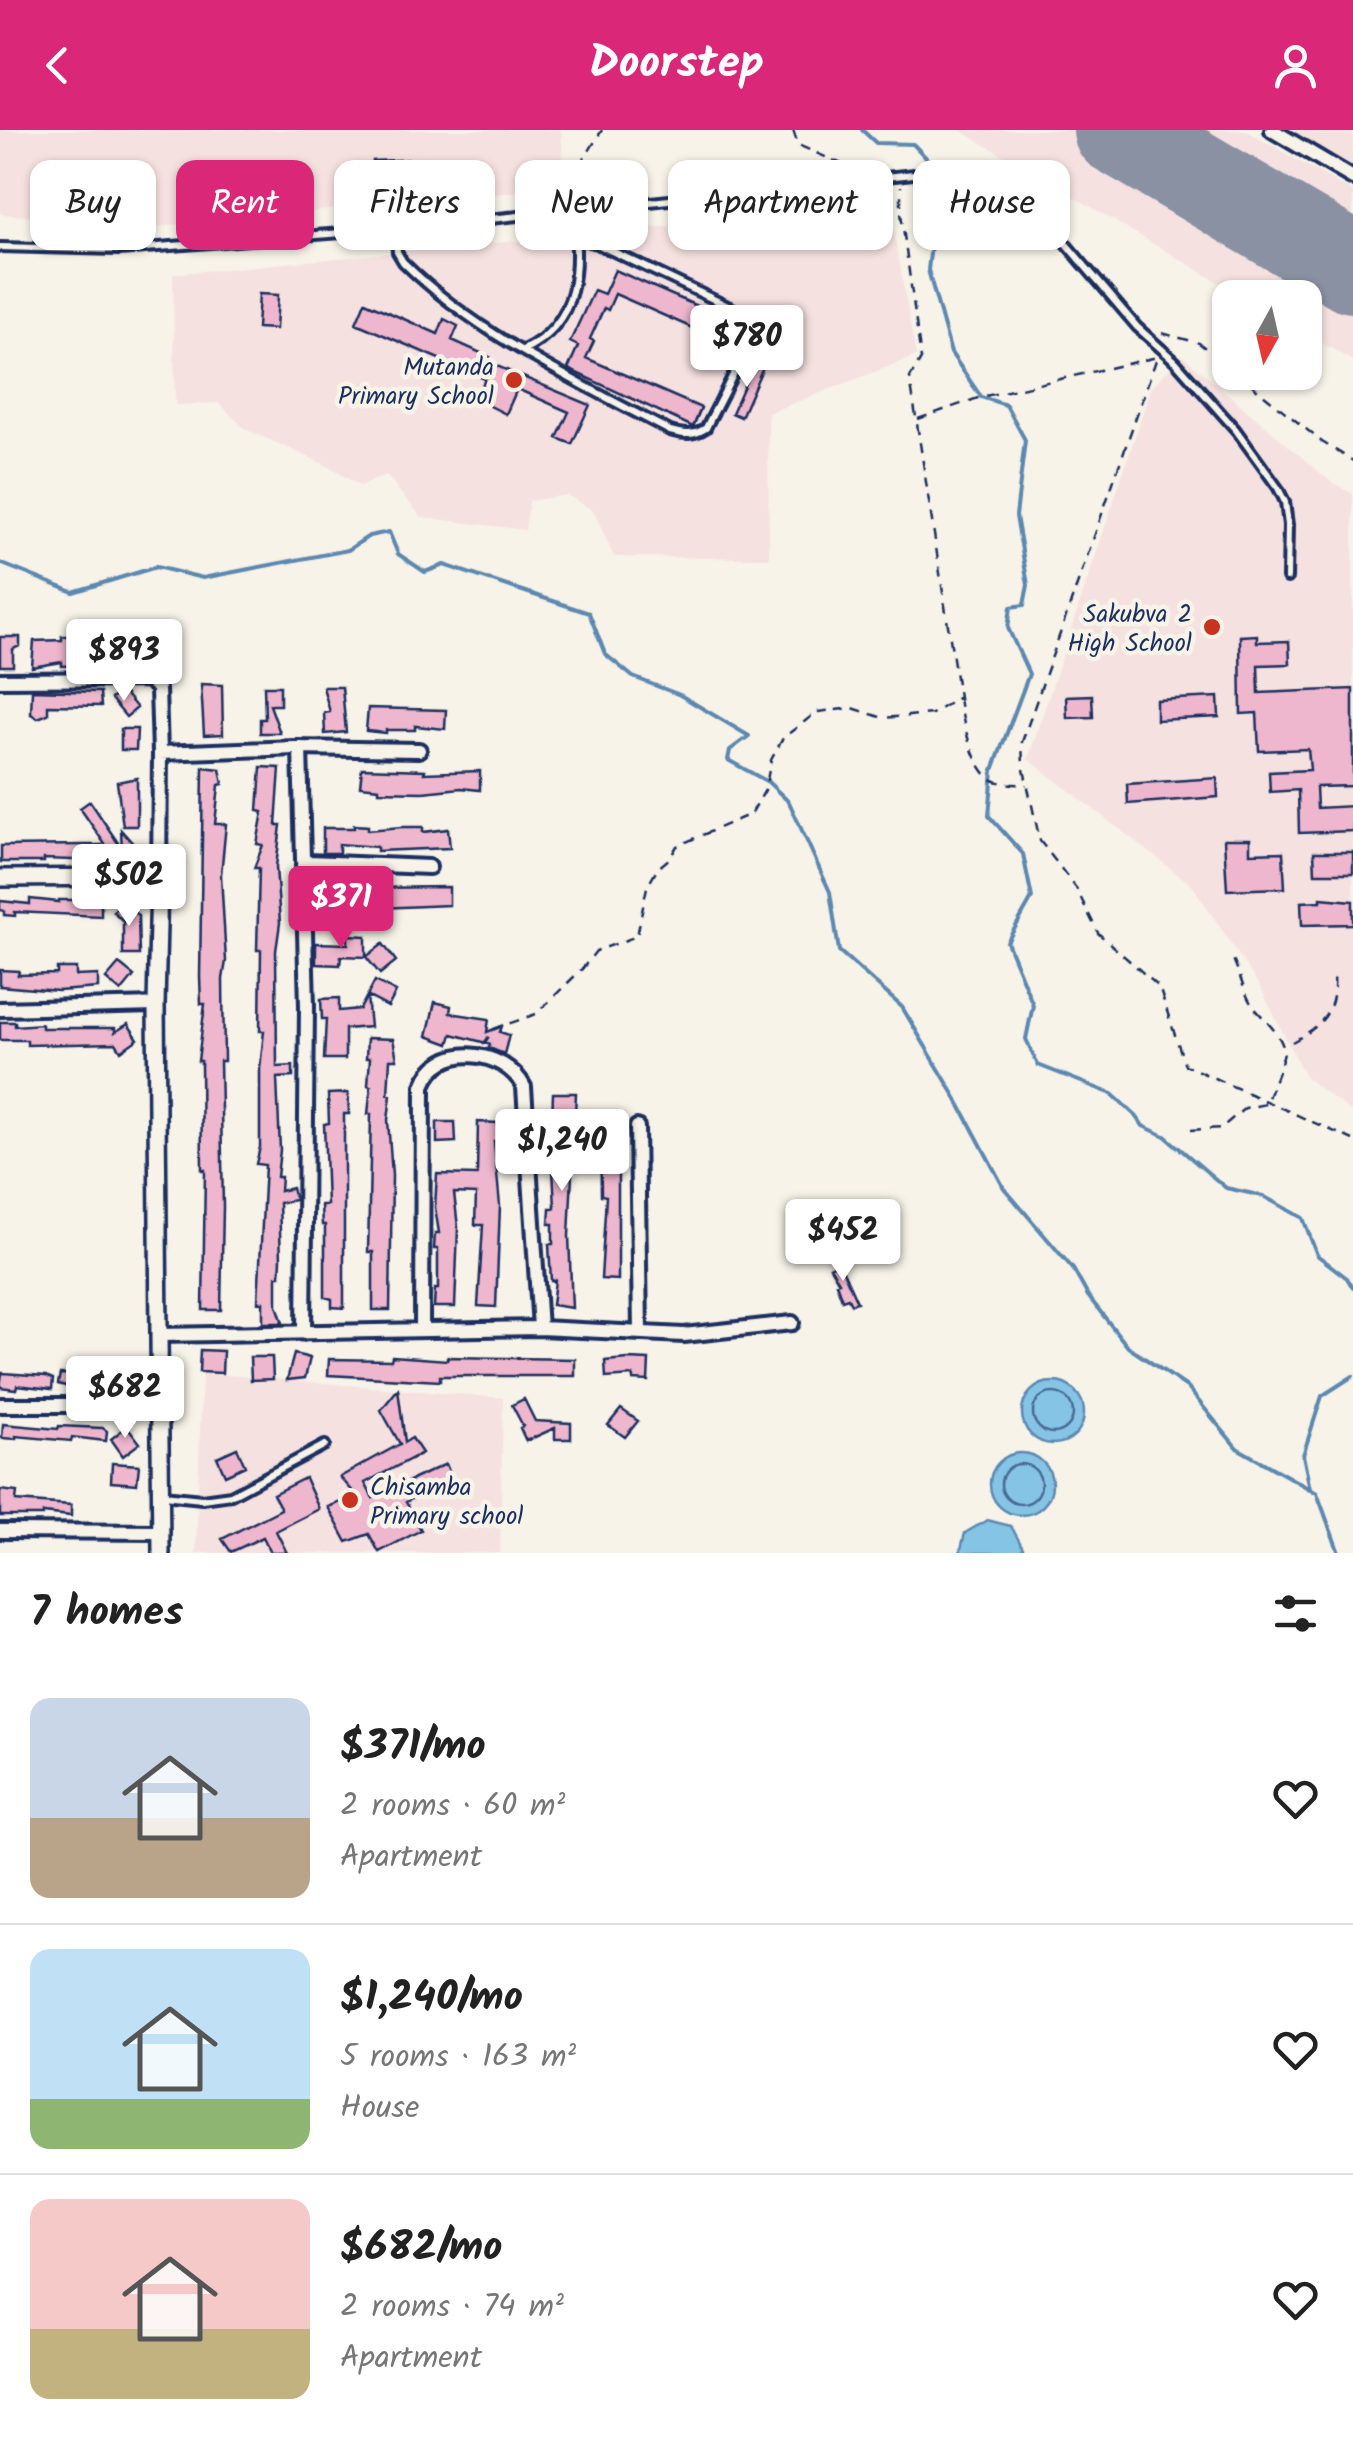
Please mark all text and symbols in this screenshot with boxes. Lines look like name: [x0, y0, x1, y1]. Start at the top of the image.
text: Doorstep: [589, 29, 764, 101]
icon: back: [30, 38, 85, 93]
icon: person: [1268, 38, 1323, 93]
chip: Buy: [30, 160, 156, 250]
chip: Rent: [176, 160, 314, 250]
chip: Filters: [334, 160, 495, 250]
chip: New: [515, 160, 648, 250]
chip: Apartment: [668, 160, 893, 250]
chip: House: [913, 160, 1070, 250]
north arrow: [1212, 280, 1322, 390]
map controls: [1212, 280, 1322, 390]
pin: $780: [688, 305, 806, 390]
text: $780: [712, 312, 782, 363]
place label: Mutanda Primary School: [338, 348, 494, 417]
marker: Mutanda Primary School: [503, 369, 525, 391]
place label: Sakubva 2 High School: [1067, 595, 1192, 664]
marker: Sakubva 2 High School: [1201, 616, 1223, 638]
pin: $893: [65, 619, 183, 704]
text: $893: [88, 626, 160, 677]
pin: $502: [70, 844, 188, 929]
text: $502: [94, 851, 164, 902]
pin: $371: [282, 866, 400, 951]
text: $371: [310, 873, 372, 924]
pin: $1,240: [481, 1109, 643, 1194]
text: $1,240: [517, 1116, 607, 1167]
pin: $452: [784, 1199, 902, 1284]
text: $452: [807, 1206, 879, 1257]
pin: $682: [66, 1356, 184, 1441]
text: $682: [88, 1363, 162, 1414]
place label: Chisamba Primary school: [370, 1468, 523, 1537]
marker: Chisamba Primary school: [339, 1489, 361, 1511]
text: 7 homes: [30, 1580, 183, 1647]
icon: filters: [1268, 1586, 1323, 1641]
text: $371/mo: [340, 1714, 486, 1781]
icon: home: [110, 1738, 230, 1858]
icon: heart: [1268, 1771, 1323, 1826]
text: 2 rooms · 60 m²: [340, 1781, 565, 1832]
text: Apartment: [340, 1832, 482, 1883]
text: $1,240/mo: [340, 1965, 523, 2032]
icon: home: [110, 1989, 230, 2109]
icon: heart: [1268, 2022, 1323, 2077]
text: 5 rooms · 163 m²: [340, 2032, 576, 2083]
text: House: [340, 2083, 419, 2134]
text: $682/mo: [340, 2215, 502, 2282]
icon: home: [110, 2239, 230, 2359]
icon: heart: [1268, 2272, 1323, 2327]
text: 2 rooms · 74 m²: [340, 2282, 564, 2333]
text: Apartment: [340, 2333, 482, 2384]

